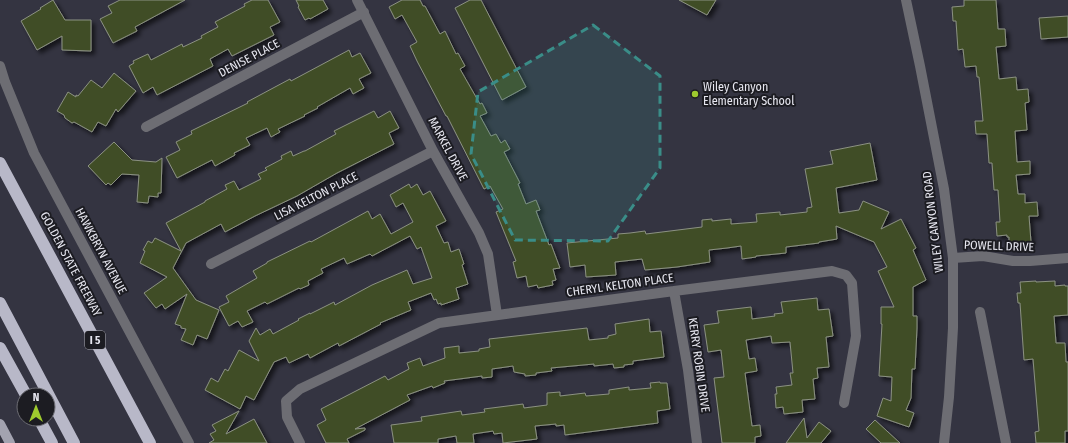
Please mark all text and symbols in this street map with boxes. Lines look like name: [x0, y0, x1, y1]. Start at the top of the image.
street label: DENISE PLACE: [216, 36, 282, 80]
place label: Wiley Canyon Elementary School: [703, 80, 794, 108]
marker: Wiley Canyon Elementary School: [690, 89, 700, 99]
street label: MARKEL DRIVE: [425, 115, 471, 183]
street label: LISA KELTON PLACE: [272, 169, 361, 223]
street label: WILEY CANYON ROAD: [920, 171, 946, 273]
street label: HAWKBRYN AVENUE: [72, 205, 130, 297]
street label: GOLDEN STATE FREEWAY: [37, 209, 105, 319]
street label: POWELL DRIVE: [964, 238, 1035, 254]
street label: CHERYL KELTON PLACE: [566, 271, 675, 299]
street label: KERRY ROBIN DRIVE: [685, 317, 713, 414]
road number: I 5: [85, 331, 105, 349]
north arrow: [16, 387, 56, 427]
text: N: [33, 391, 39, 404]

